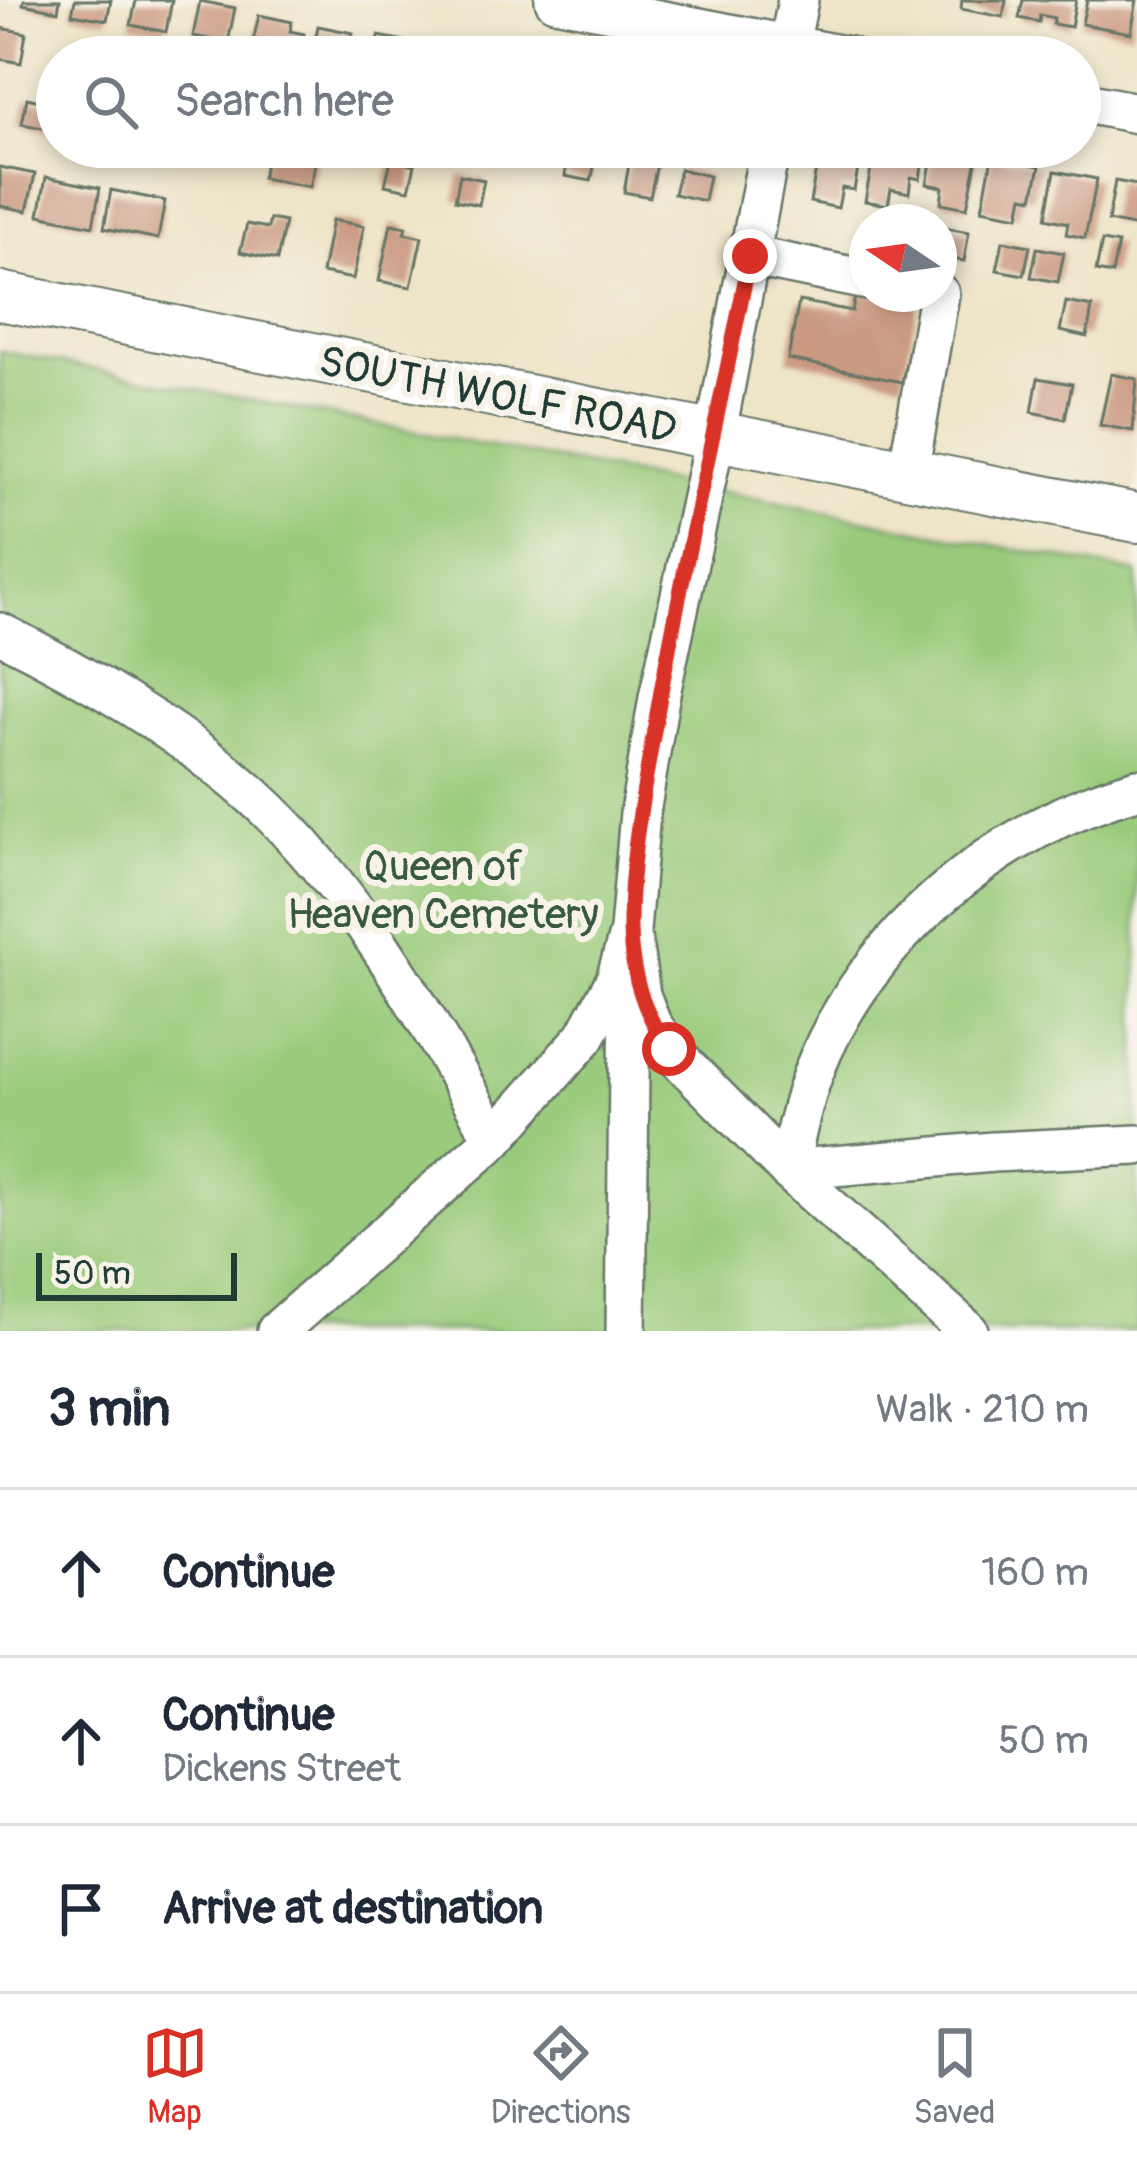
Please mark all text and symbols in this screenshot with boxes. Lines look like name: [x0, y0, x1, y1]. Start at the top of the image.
search box: [36, 36, 1101, 168]
icon: search: [78, 69, 144, 135]
text: Search here: [174, 74, 394, 130]
north arrow: [849, 204, 957, 312]
route end: [723, 229, 777, 283]
street label: SOUTH WOLF ROAD: [314, 336, 681, 456]
park label: Queen of Heaven Cemetery: [287, 841, 599, 941]
route start: [642, 1022, 696, 1076]
scale bar: [36, 1247, 237, 1300]
text: 50 m: [54, 1253, 131, 1294]
text: 3 min: [48, 1377, 170, 1441]
text: Walk · 210 m: [876, 1385, 1089, 1434]
icon: ahead: [48, 1540, 114, 1606]
text: Continue: [162, 1545, 335, 1601]
text: 160 m: [981, 1548, 1089, 1597]
text: Continue: [162, 1688, 335, 1744]
icon: ahead: [48, 1708, 114, 1774]
text: 50 m: [998, 1716, 1089, 1765]
text: Dickens Street: [162, 1744, 401, 1793]
icon: arrive: [48, 1876, 114, 1942]
text: Arrive at destination: [162, 1881, 543, 1937]
tab: Map: [142, 2020, 208, 2133]
tab: Directions: [491, 2020, 631, 2133]
tab: Saved: [914, 2020, 995, 2133]

